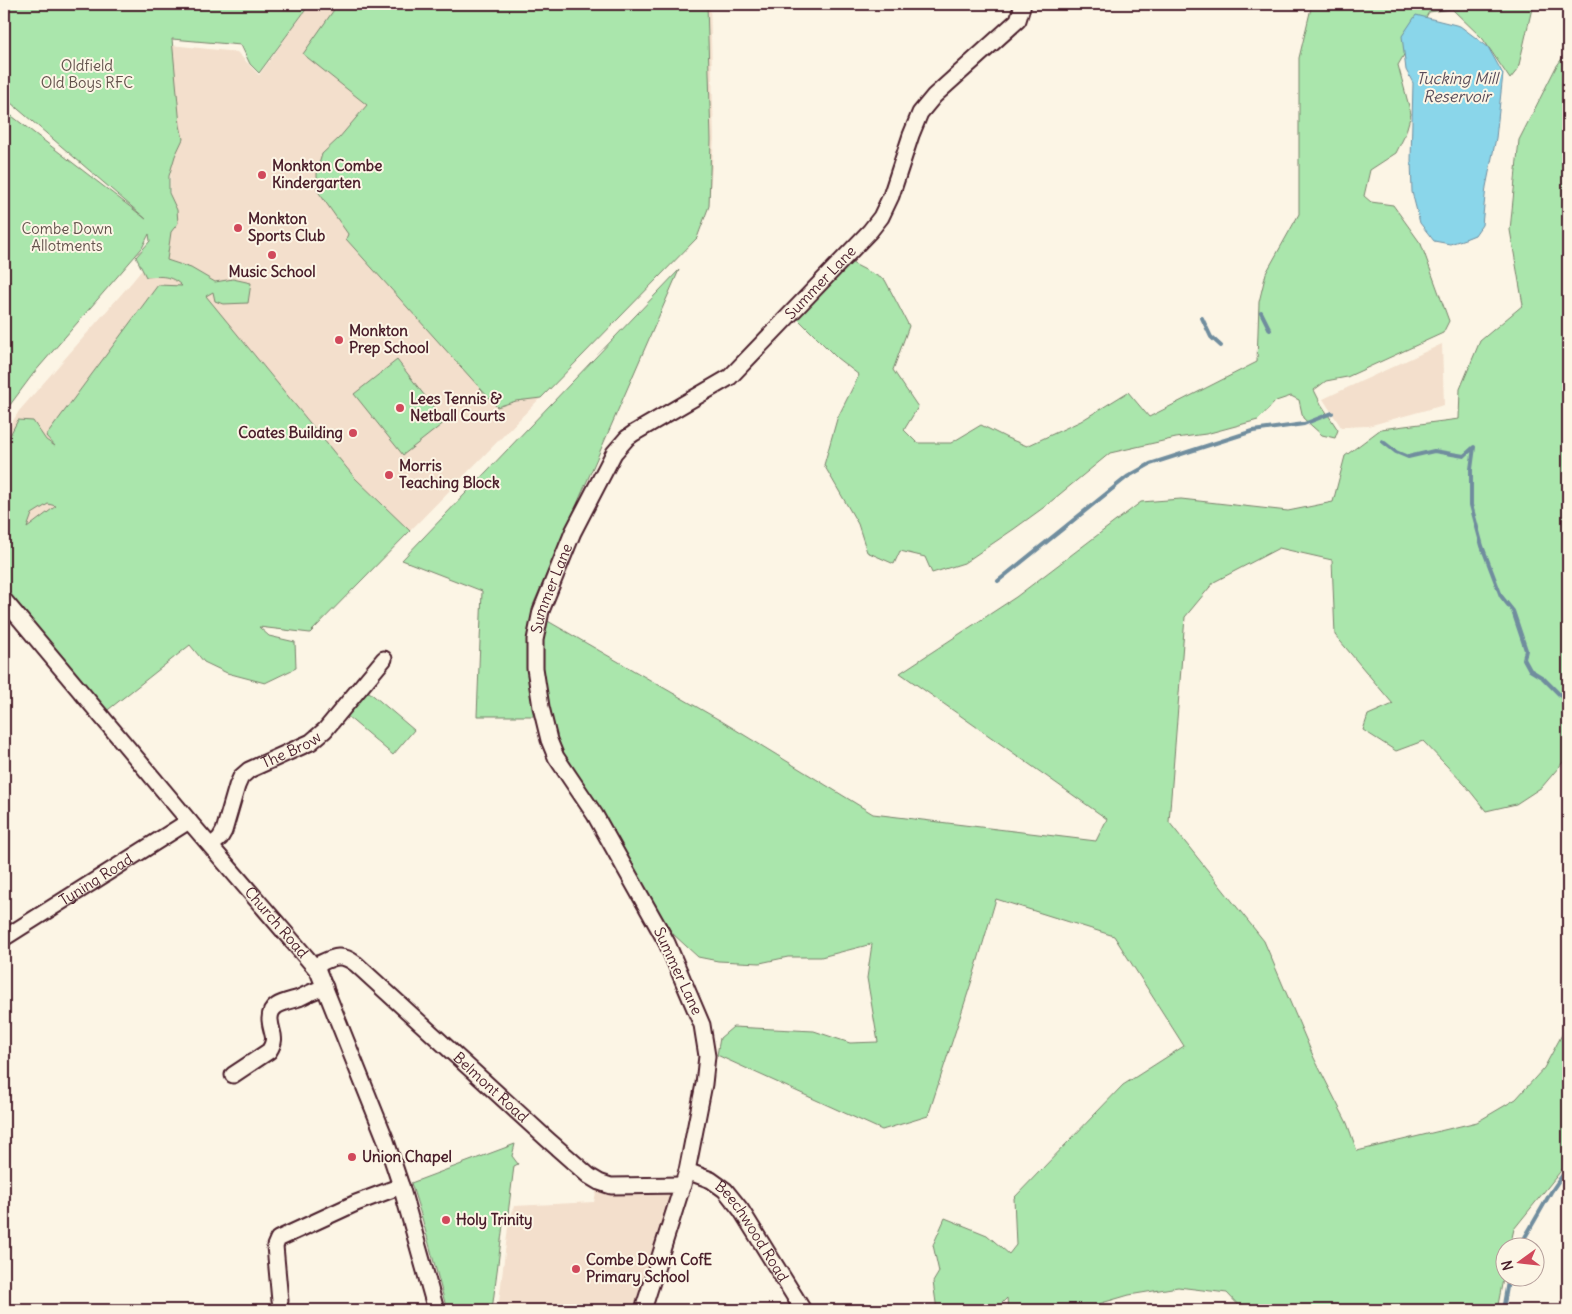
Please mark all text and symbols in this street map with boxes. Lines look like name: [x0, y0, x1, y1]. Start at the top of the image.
park label: Oldfield Old Boys RFC: [41, 56, 133, 92]
water label: Tucking Mill Reservoir: [1416, 68, 1500, 106]
place label: Monkton Combe Kindergarten: [272, 156, 382, 193]
marker: Monkton Combe Kindergarten: [256, 169, 268, 181]
place label: Monkton Sports Club: [248, 209, 325, 246]
park label: Combe Down Allotments: [22, 219, 113, 255]
marker: Monkton Sports Club: [232, 222, 244, 234]
street label: Summer Lane: [781, 241, 860, 323]
marker: Music School: [266, 249, 278, 261]
place label: Music School: [228, 262, 316, 281]
place label: Monkton Prep School: [349, 321, 429, 358]
marker: Monkton Prep School: [333, 334, 345, 346]
place label: Lees Tennis & Netball Courts: [410, 389, 506, 425]
marker: Lees Tennis & Netball Courts: [394, 402, 406, 414]
place label: Coates Building: [238, 423, 343, 443]
marker: Coates Building: [347, 427, 359, 439]
place label: Morris Teaching Block: [399, 456, 500, 493]
marker: Morris Teaching Block: [383, 469, 395, 481]
street label: Summer Lane: [527, 541, 576, 635]
street label: The Brow: [258, 727, 325, 772]
street label: Tyning Road: [56, 849, 136, 910]
street label: Church Road: [241, 882, 313, 962]
street label: Summer Lane: [650, 924, 707, 1018]
street label: Belmont Road: [449, 1048, 533, 1126]
place label: Union Chapel: [362, 1147, 452, 1167]
marker: Union Chapel: [346, 1151, 358, 1163]
street label: Beechwood Road: [712, 1176, 793, 1285]
place label: Holy Trinity: [456, 1210, 533, 1230]
marker: Holy Trinity: [440, 1214, 452, 1226]
north arrow: [1494, 1236, 1544, 1286]
place label: Combe Down CofE Primary School: [586, 1250, 712, 1287]
text: N: [1497, 1258, 1517, 1272]
marker: Combe Down CofE Primary School: [570, 1263, 582, 1275]

